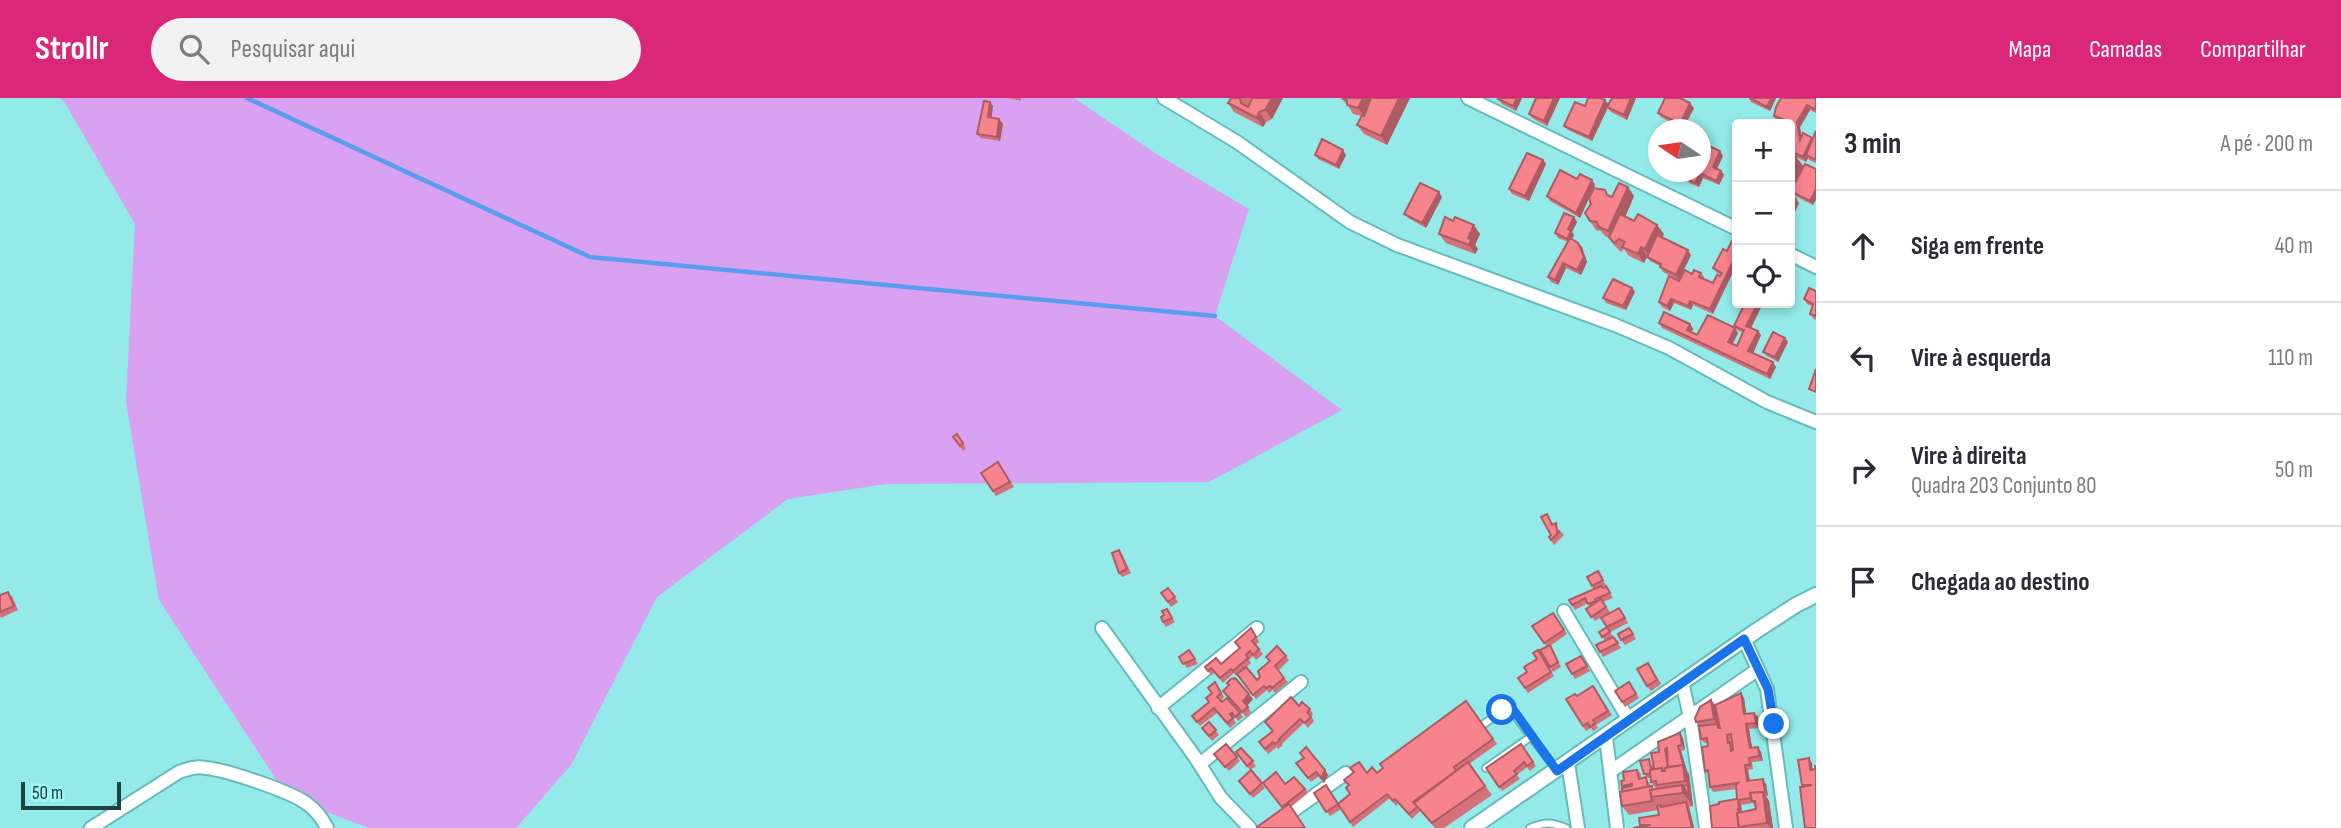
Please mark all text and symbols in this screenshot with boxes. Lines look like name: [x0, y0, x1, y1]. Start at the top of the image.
search box: [151, 18, 641, 81]
text: Strollr: [35, 29, 109, 69]
icon: search: [175, 30, 213, 68]
text: Pesquisar aqui: [231, 34, 355, 65]
text: Mapa: [2009, 35, 2051, 64]
text: Camadas: [2089, 35, 2162, 64]
text: Compartilhar: [2200, 35, 2306, 64]
north arrow: [1648, 119, 1711, 182]
map controls: [1732, 119, 1795, 308]
button: +: [1732, 119, 1795, 182]
text: 3 min: [1844, 126, 1901, 162]
text: A pé · 200 m: [2220, 130, 2313, 158]
button: −: [1732, 182, 1795, 245]
icon: ahead: [1844, 227, 1882, 265]
text: Siga em frente: [1911, 231, 2044, 262]
text: 40 m: [2275, 232, 2313, 260]
button: locate: [1732, 245, 1795, 308]
icon: left: [1844, 339, 1882, 377]
text: Vire à esquerda: [1911, 343, 2051, 374]
text: 110 m: [2268, 344, 2313, 372]
text: Vire à direita: [1911, 441, 2027, 472]
icon: right: [1844, 451, 1882, 489]
text: 50 m: [2275, 456, 2313, 484]
text: Quadra 203 Conjunto 80: [1911, 472, 2097, 500]
icon: arrive: [1844, 563, 1882, 601]
text: Chegada ao destino: [1911, 567, 2090, 598]
route start: [1486, 694, 1517, 725]
route end: [1758, 708, 1789, 739]
scale bar: [21, 779, 121, 811]
text: 50 m: [32, 782, 63, 805]

